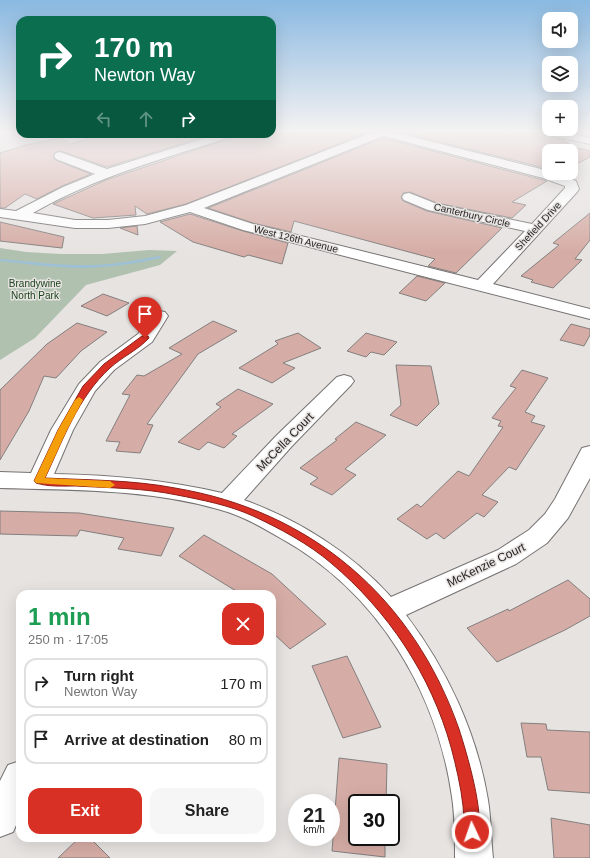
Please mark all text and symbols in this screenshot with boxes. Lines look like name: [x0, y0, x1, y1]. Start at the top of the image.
map controls: [542, 12, 578, 180]
button: sound: [542, 12, 578, 48]
icon: right: [28, 32, 80, 84]
text: 170 m: [94, 32, 173, 63]
button: layers: [542, 56, 578, 92]
text: Newton Way: [94, 65, 195, 85]
button: +: [542, 100, 578, 136]
icon: left: [93, 108, 115, 130]
icon: ahead: [135, 108, 157, 130]
icon: right: [177, 108, 199, 130]
button: −: [542, 144, 578, 180]
street label: Shefield Drive: [513, 199, 564, 253]
street label: Canterbury Circle: [433, 201, 512, 229]
street label: West 126th Avenue: [253, 223, 340, 255]
park label: Brandywine North Park: [9, 278, 62, 301]
pin: [128, 297, 162, 338]
icon: arrive: [134, 303, 156, 325]
street label: McCella Court: [254, 409, 317, 474]
street label: McKenzie Court: [445, 540, 528, 590]
text: 1 min: [28, 603, 91, 630]
button: close: [222, 603, 264, 645]
text: 250 m · 17:05: [28, 632, 108, 647]
text: Turn right: [64, 667, 134, 684]
icon: right: [30, 672, 52, 694]
text: 170 m: [220, 675, 262, 692]
text: Newton Way: [64, 684, 137, 699]
icon: arrive: [30, 728, 52, 750]
text: Arrive at destination: [64, 731, 209, 748]
text: 80 m: [229, 731, 262, 748]
button: Exit: [28, 788, 142, 834]
button: Share: [150, 788, 264, 834]
speed limit sign: 30: [348, 794, 400, 846]
text: 21: [303, 804, 325, 826]
position arrow: [451, 811, 493, 853]
text: km/h: [303, 824, 325, 835]

